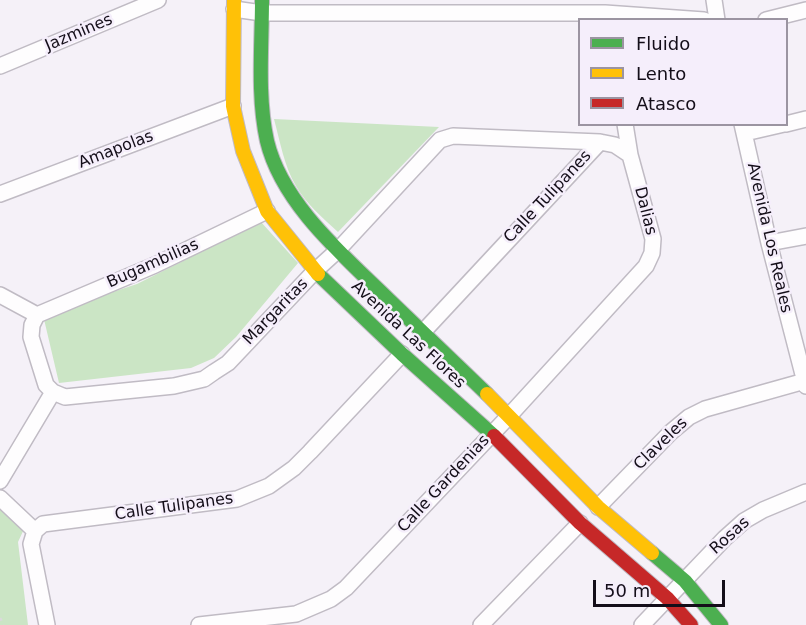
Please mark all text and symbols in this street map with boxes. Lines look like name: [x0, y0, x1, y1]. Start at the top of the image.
street label: Jazmines: [42, 10, 116, 56]
legend: [578, 18, 788, 126]
text: Fluido: [636, 33, 690, 54]
text: Lento: [636, 63, 686, 84]
text: Atasco: [636, 93, 696, 114]
street label: Amapolas: [76, 127, 156, 173]
street label: Calle Tulipanes: [500, 147, 596, 247]
street label: Avenida Los Reales: [742, 161, 796, 315]
street label: Dalias: [630, 185, 660, 237]
street label: Bugambilias: [104, 235, 202, 293]
street label: Margaritas: [239, 275, 313, 349]
street label: Avenida Las Flores: [347, 277, 469, 393]
street label: Claveles: [630, 414, 692, 474]
street label: Calle Gardenias: [394, 431, 494, 537]
street label: Calle Tulipanes: [114, 489, 234, 525]
street label: Rosas: [706, 513, 754, 559]
scale bar: [596, 568, 728, 606]
text: 50 m: [604, 580, 650, 601]

